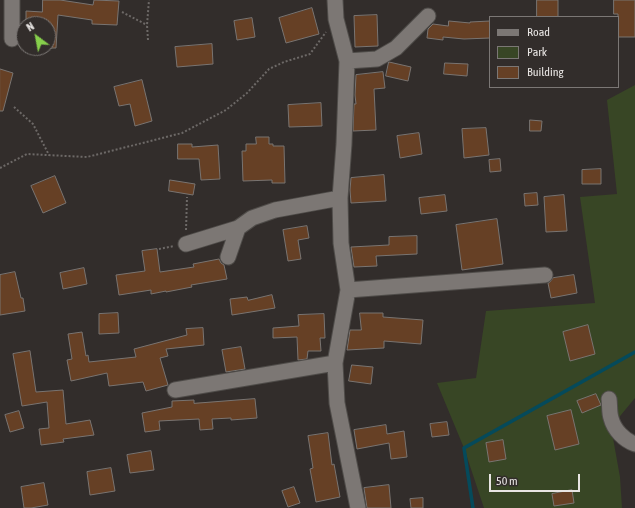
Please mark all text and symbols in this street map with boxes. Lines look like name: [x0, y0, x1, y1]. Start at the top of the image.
north arrow: [16, 16, 56, 56]
legend: [489, 16, 619, 88]
text: N: [24, 20, 36, 33]
text: Road: [527, 25, 550, 39]
text: Park: [527, 45, 547, 59]
text: Building: [527, 65, 564, 79]
scale bar: [491, 466, 582, 492]
text: 50 m: [496, 474, 518, 488]

